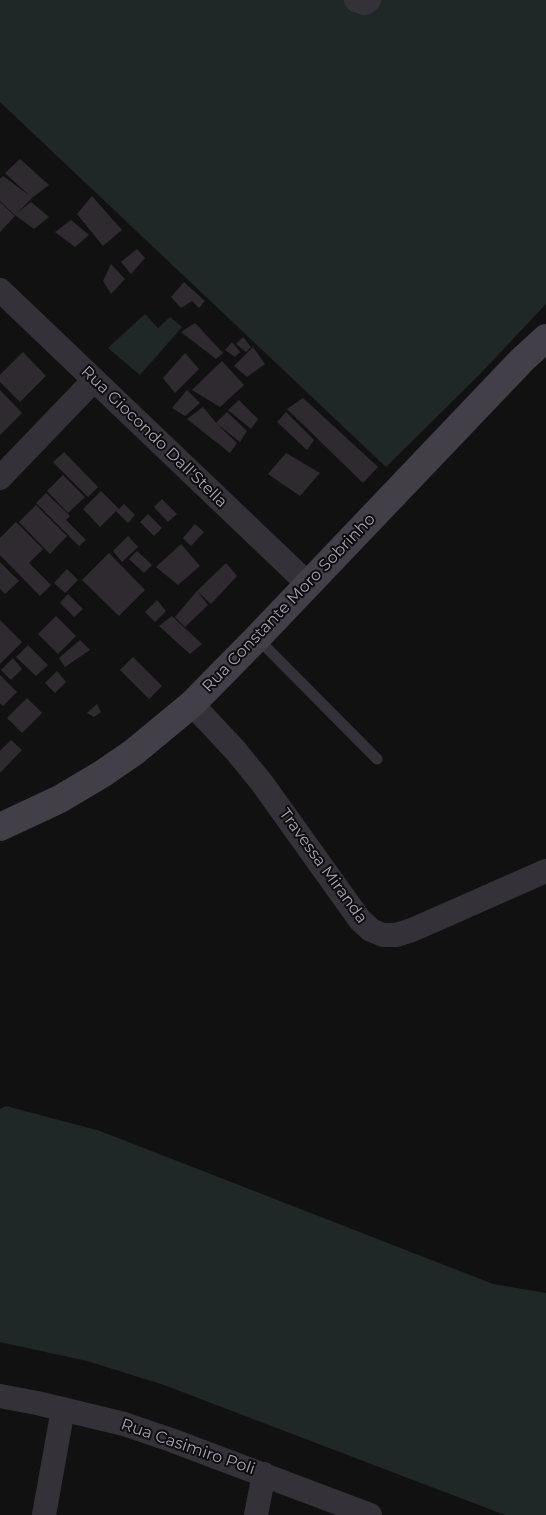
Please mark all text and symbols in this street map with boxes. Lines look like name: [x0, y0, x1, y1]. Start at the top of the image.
street label: Rua Giocondo Dall'Stella: [77, 362, 231, 512]
street label: Rua Constante Moro Sobrinho: [198, 510, 380, 696]
street label: Travessa Miranda: [275, 805, 371, 927]
street label: Rua Casimiro Poli: [119, 1415, 257, 1479]

